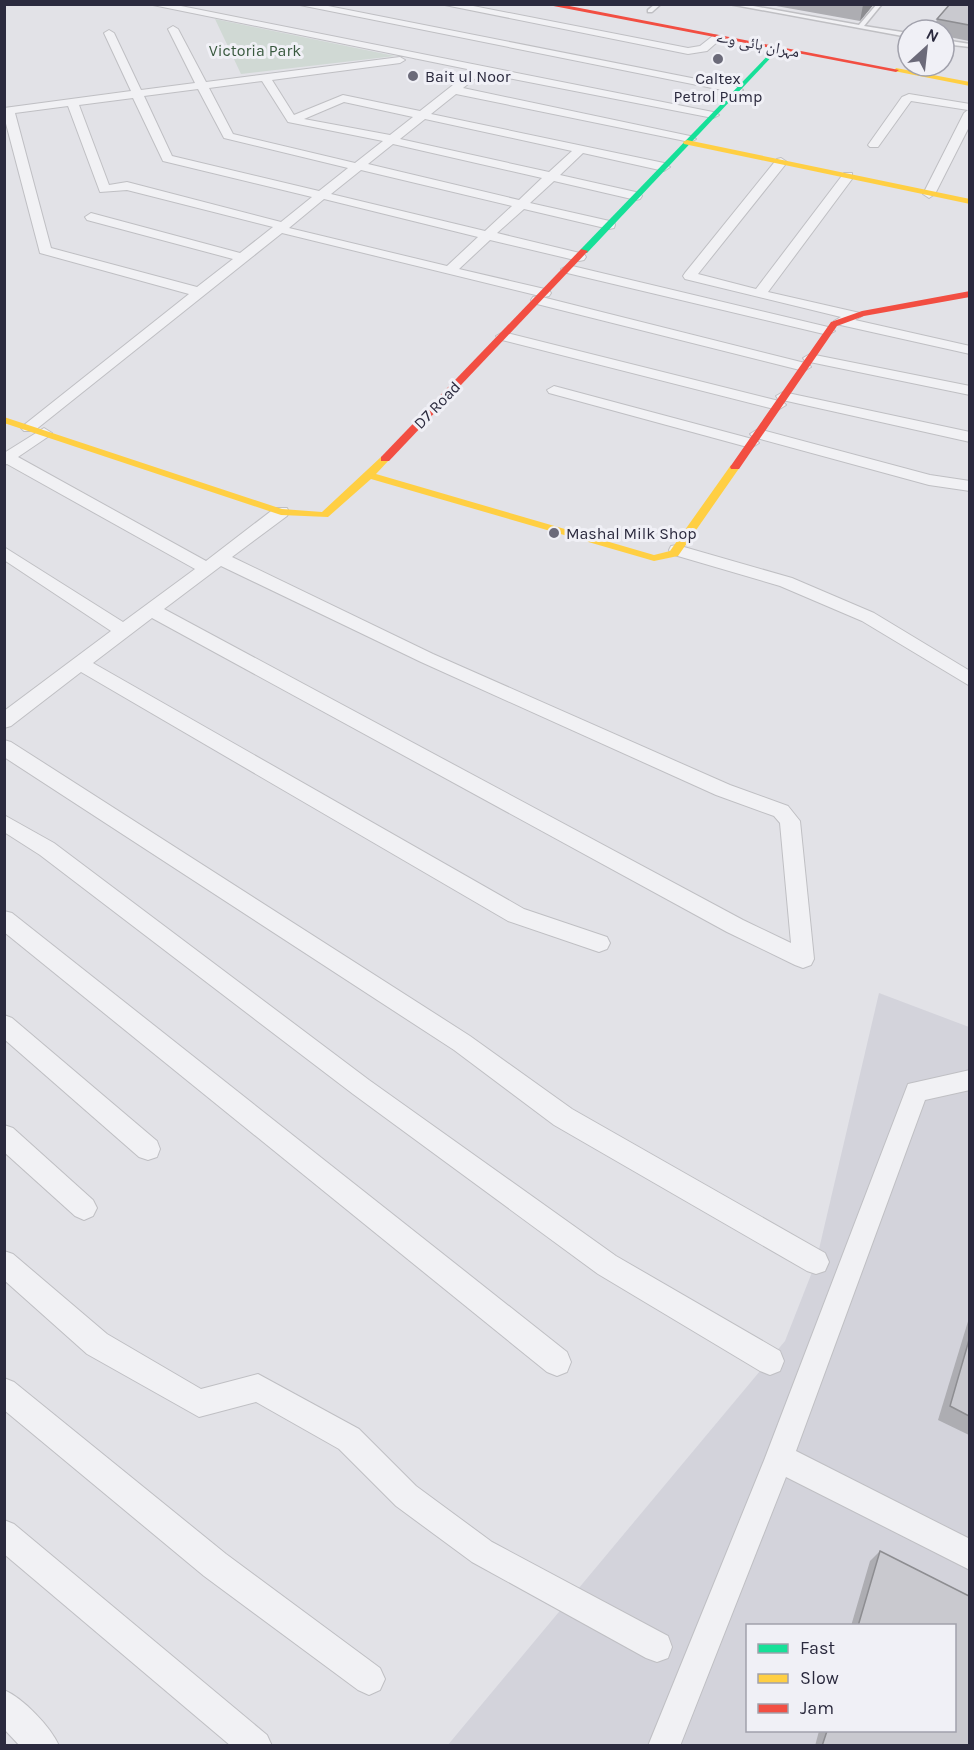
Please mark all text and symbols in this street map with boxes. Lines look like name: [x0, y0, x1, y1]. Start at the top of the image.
north arrow: [896, 18, 956, 78]
text: N: [923, 24, 942, 46]
street label: مہران ہائی وے: [714, 27, 801, 62]
park label: Victoria Park: [209, 41, 301, 60]
marker: Caltex Petrol Pump: [711, 52, 725, 66]
place label: Bait ul Noor: [425, 67, 511, 86]
marker: Bait ul Noor: [406, 69, 420, 83]
place label: Caltex Petrol Pump: [674, 69, 762, 106]
street label: D7 Road: [410, 377, 464, 433]
place label: Mashal Milk Shop: [566, 524, 697, 543]
marker: Mashal Milk Shop: [547, 526, 561, 540]
legend: [746, 1624, 956, 1732]
text: Fast: [800, 1637, 835, 1659]
text: Slow: [800, 1667, 839, 1689]
text: Jam: [800, 1697, 834, 1719]

